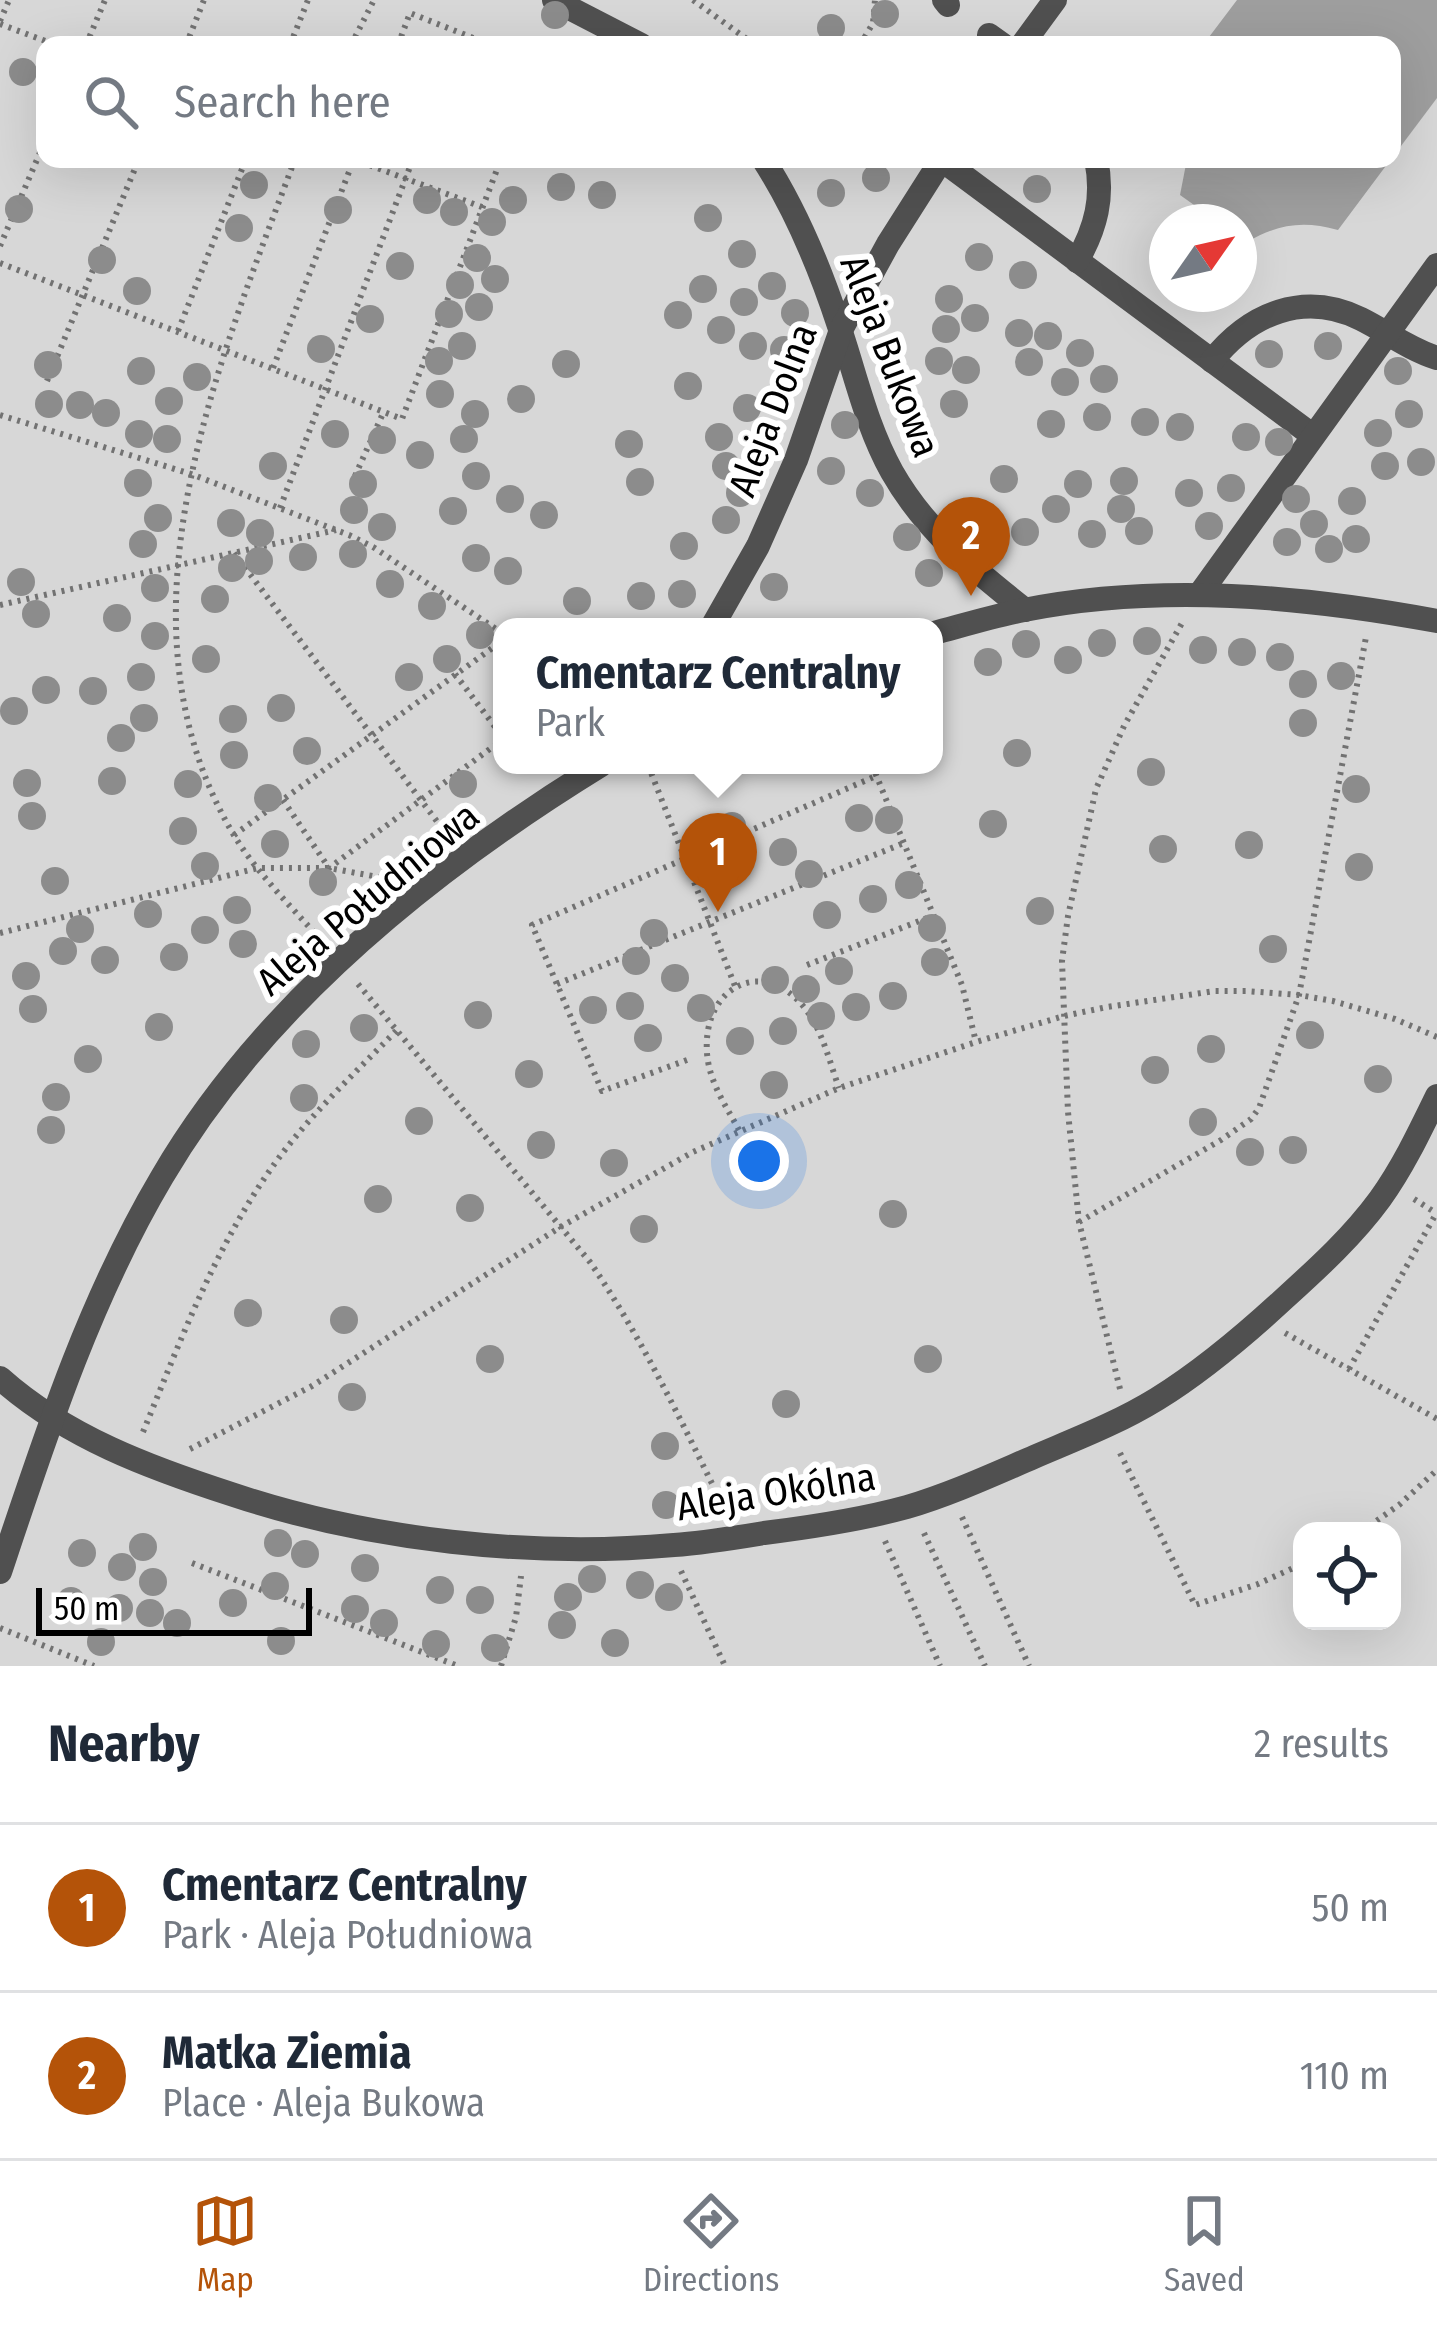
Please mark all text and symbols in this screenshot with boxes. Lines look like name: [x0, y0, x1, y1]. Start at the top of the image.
search box: [36, 36, 1401, 168]
icon: search: [78, 69, 144, 135]
text: Search here: [174, 75, 391, 129]
north arrow: [1149, 204, 1257, 312]
street label: Aleja Bukowa: [831, 249, 949, 463]
street label: Aleja Dolna: [719, 317, 827, 503]
pin: 2: [932, 497, 1010, 596]
popup: [493, 618, 943, 774]
text: Cmentarz Centralny: [536, 646, 900, 700]
text: Park: [536, 700, 605, 746]
street label: Aleja Południowa: [248, 793, 488, 1005]
pin: 1: [679, 813, 757, 912]
your location: [729, 1131, 789, 1191]
street label: Aleja Okólna: [673, 1454, 879, 1530]
map controls: [1293, 1522, 1401, 1630]
button: locate: [1293, 1522, 1401, 1630]
scale bar: [36, 1582, 312, 1635]
text: 50 m: [54, 1589, 119, 1629]
text: Nearby: [48, 1713, 200, 1775]
text: 2 results: [1254, 1721, 1389, 1767]
text: Cmentarz Centralny: [162, 1858, 527, 1912]
text: 1: [79, 1885, 95, 1931]
text: 50 m: [1312, 1885, 1389, 1931]
text: Park · Aleja Południowa: [162, 1912, 533, 1958]
text: Matka Ziemia: [162, 2026, 412, 2080]
text: 2: [78, 2053, 96, 2099]
text: 110 m: [1300, 2053, 1389, 2099]
text: Place · Aleja Bukowa: [162, 2080, 485, 2126]
tab: Map: [192, 2188, 258, 2300]
tab: Directions: [643, 2188, 779, 2300]
tab: Saved: [1164, 2188, 1245, 2300]

